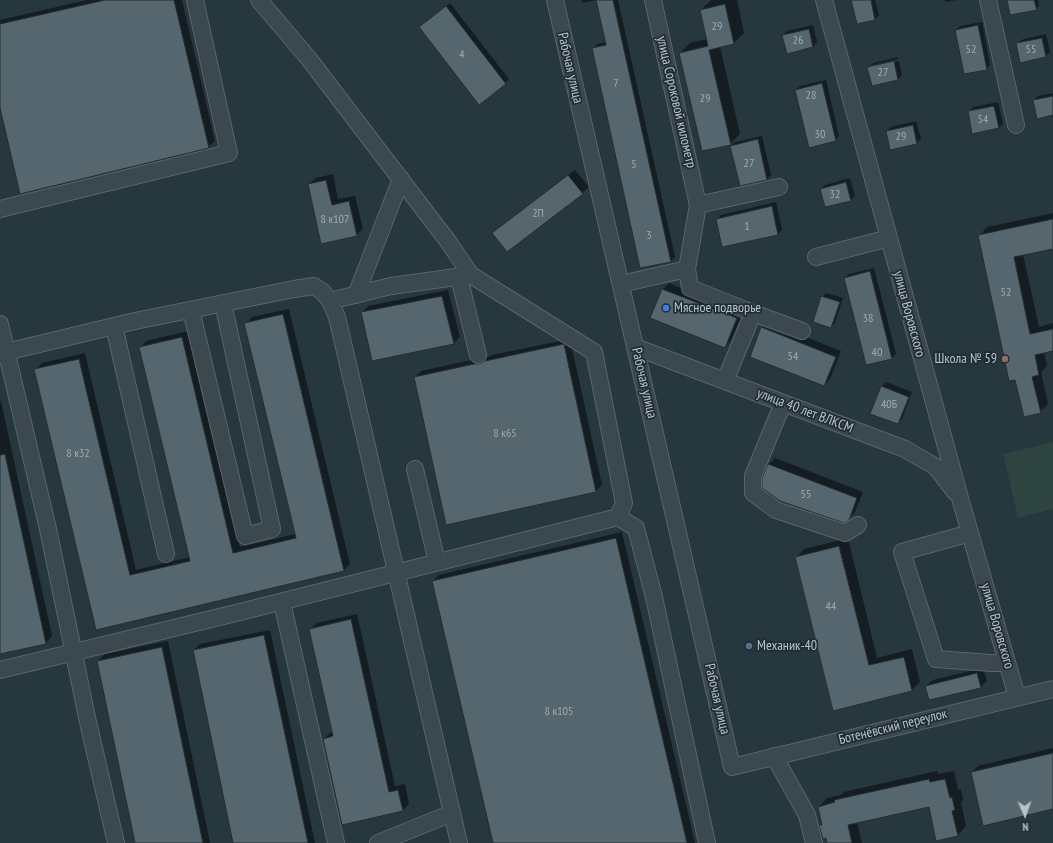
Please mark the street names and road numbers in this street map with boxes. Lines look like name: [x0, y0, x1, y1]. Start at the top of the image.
street label: Рабочая улица: [554, 31, 586, 105]
street label: улица Сороковой километр: [653, 34, 699, 170]
street label: улица Воровского: [889, 269, 929, 359]
street label: Рабочая улица: [628, 346, 660, 420]
street label: улица 40 лет ВЛКСМ: [754, 385, 856, 437]
street label: улица Воровского: [977, 581, 1017, 671]
street label: Рабочая улица: [701, 662, 733, 736]
street label: Ботенёвский переулок: [837, 705, 949, 749]

